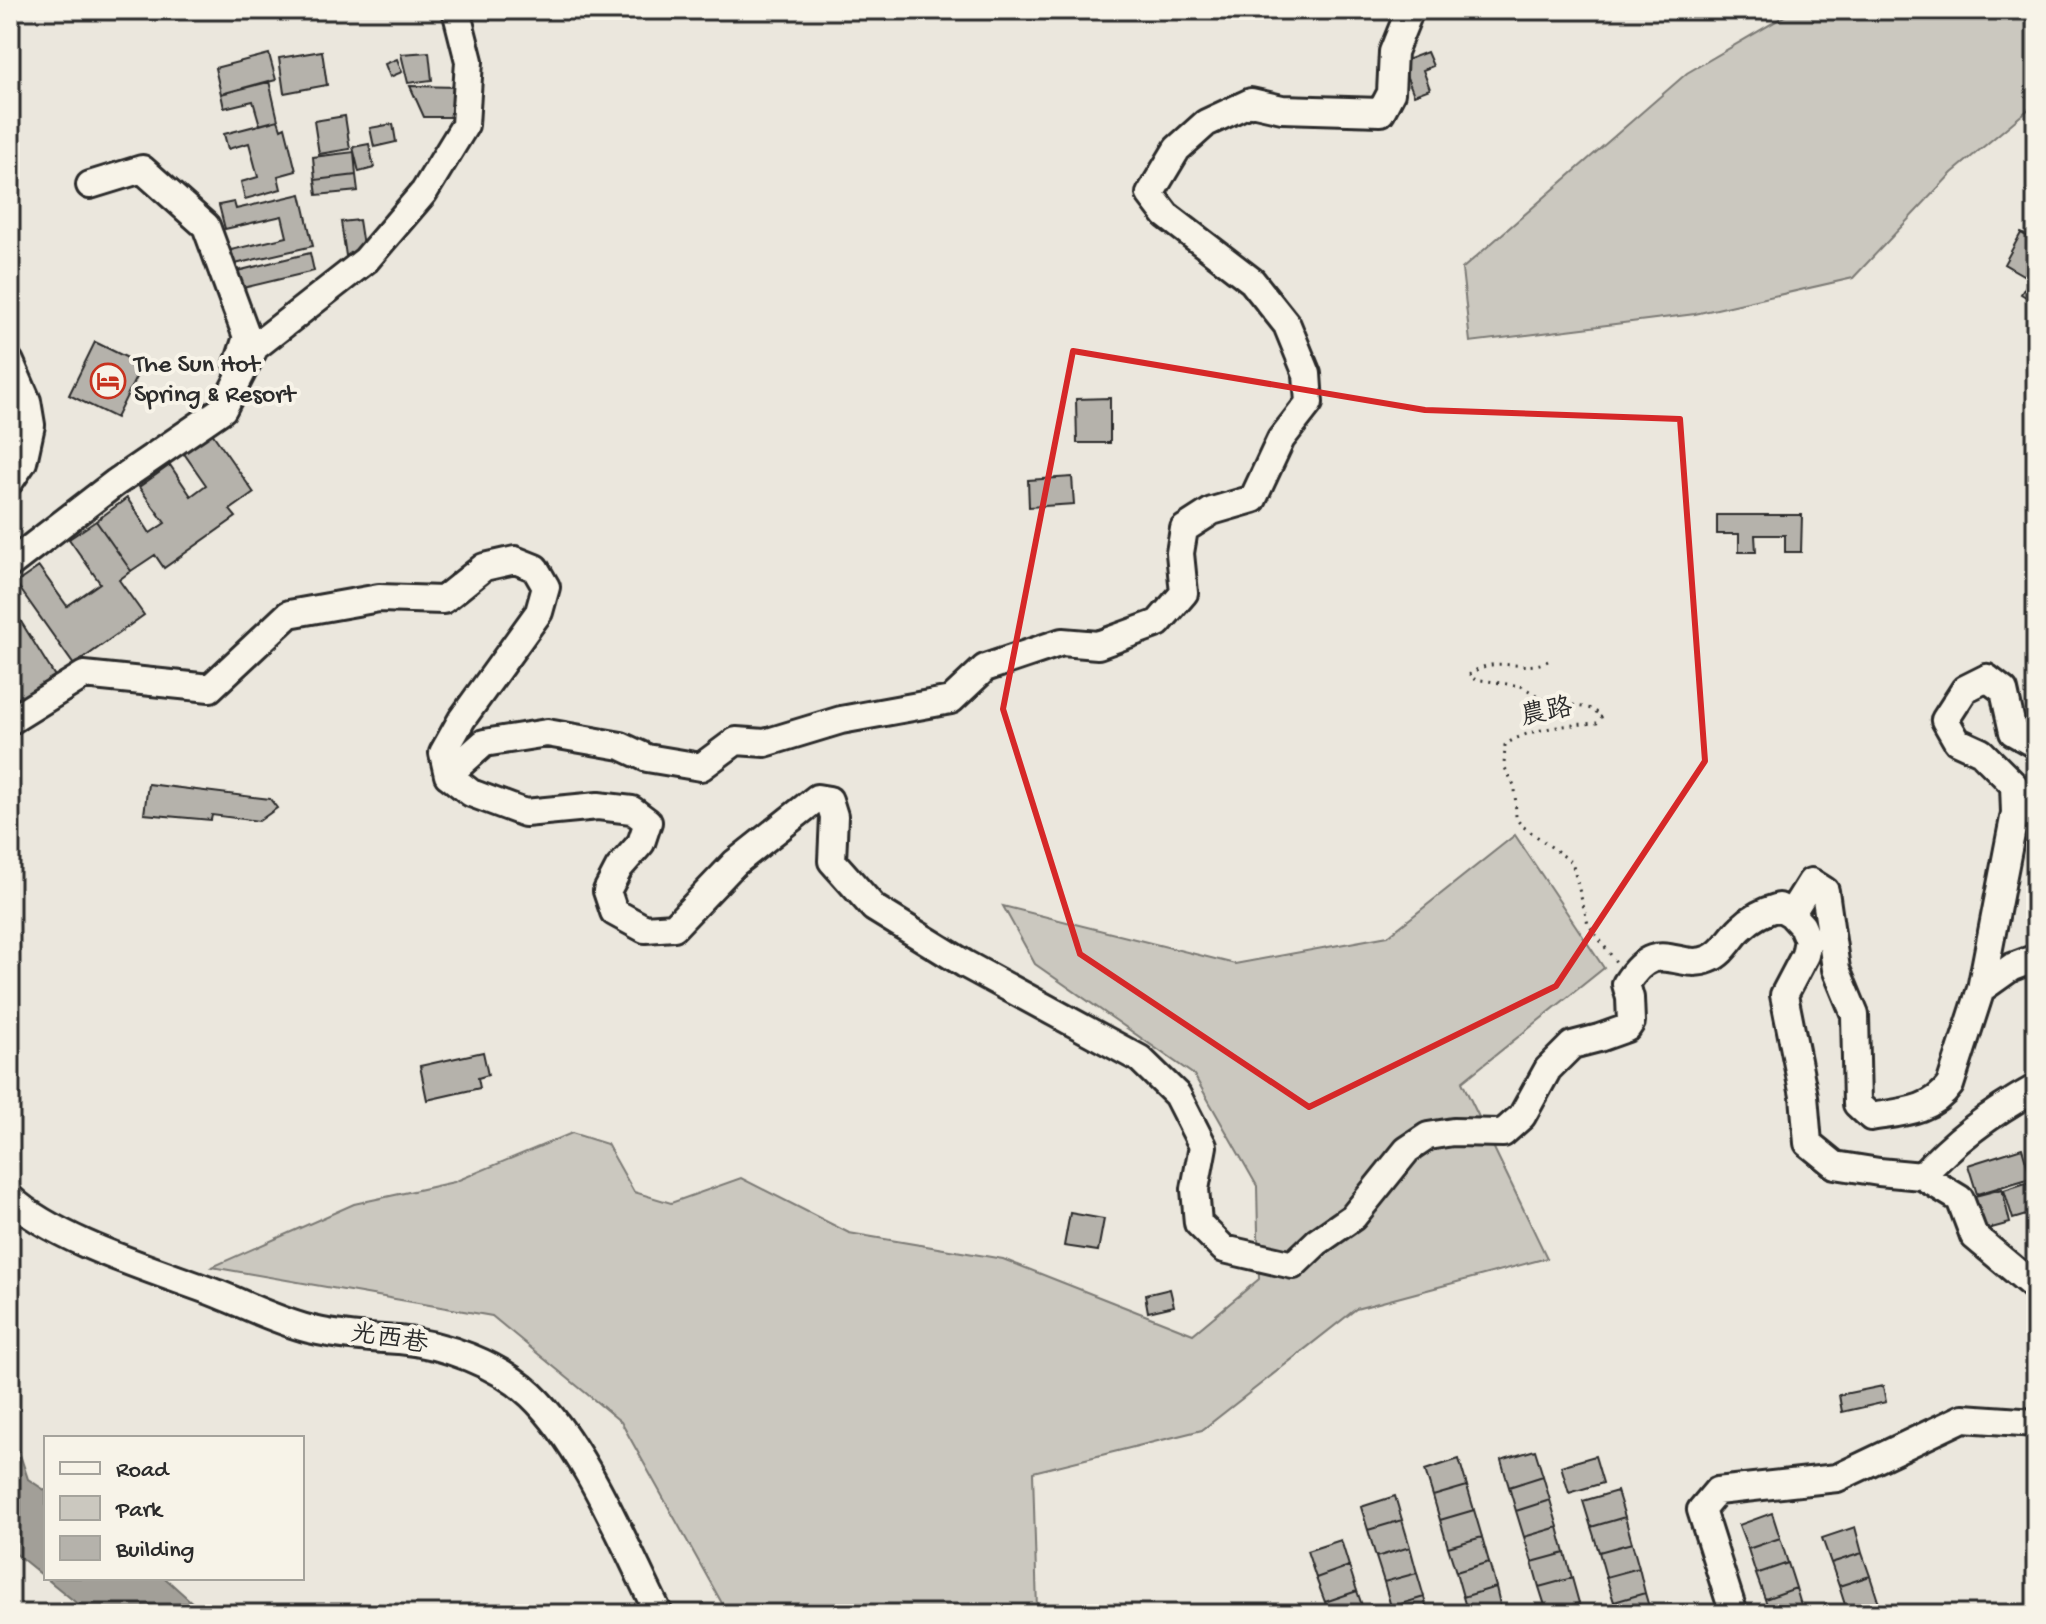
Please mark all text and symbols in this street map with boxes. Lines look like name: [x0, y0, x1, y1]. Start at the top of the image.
place label: The Sun Hot Spring & Resort: [132, 351, 297, 412]
hotel icon: The Sun Hot Spring & Resort: [89, 362, 127, 400]
street label: 農路: [1518, 692, 1575, 734]
street label: 光西巷: [348, 1318, 430, 1362]
legend: [44, 1436, 304, 1580]
text: Road: [116, 1457, 170, 1486]
text: Park: [115, 1497, 164, 1526]
text: Building: [115, 1537, 194, 1566]

